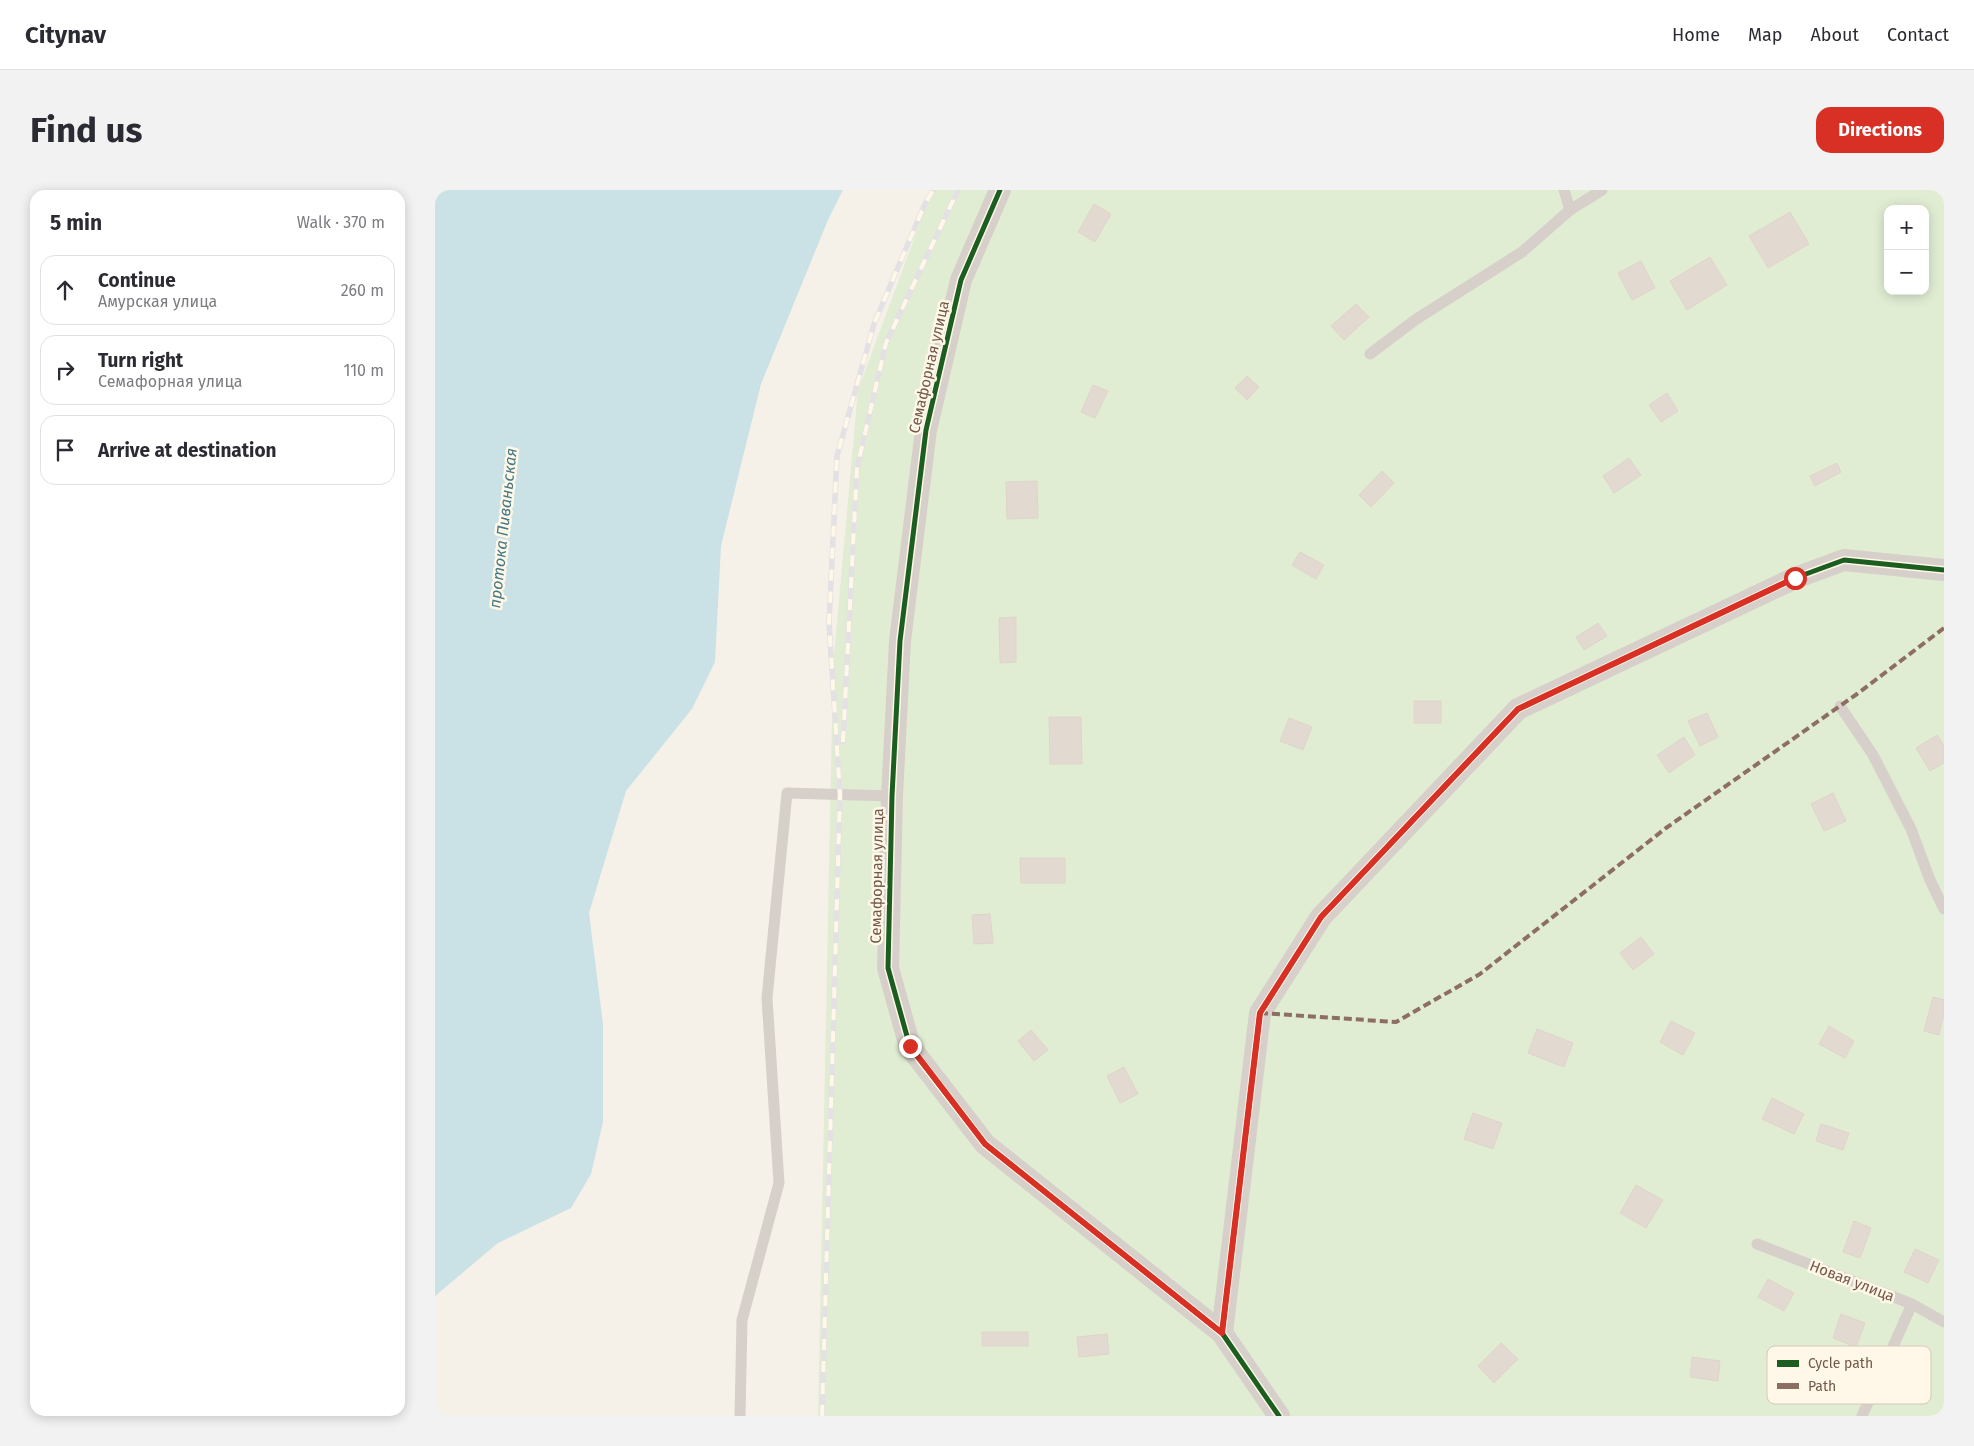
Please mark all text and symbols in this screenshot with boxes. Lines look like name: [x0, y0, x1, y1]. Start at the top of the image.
text: Citynav: [25, 21, 106, 49]
text: Home: [1672, 24, 1720, 46]
text: Map: [1748, 24, 1782, 46]
text: About: [1810, 24, 1859, 46]
text: Contact: [1887, 24, 1949, 46]
button: Directions: [1816, 107, 1944, 153]
text: Find us: [30, 109, 142, 151]
map controls: [1884, 205, 1929, 295]
button: +: [1884, 205, 1929, 250]
text: 5 min: [50, 210, 102, 236]
text: Walk · 370 m: [297, 213, 385, 232]
button: −: [1884, 250, 1929, 295]
text: Continue: [98, 269, 176, 292]
icon: ahead: [51, 276, 79, 304]
text: 260 m: [341, 281, 384, 300]
text: Амурская улица: [98, 292, 217, 311]
street label: Семафорная улица: [905, 299, 953, 435]
text: Turn right: [98, 349, 183, 372]
icon: right: [51, 356, 79, 384]
text: 110 m: [343, 361, 384, 380]
text: Семафорная улица: [98, 372, 243, 391]
icon: arrive: [51, 436, 79, 464]
text: Arrive at destination: [98, 439, 277, 462]
water label: протока Пиваньская: [485, 447, 521, 609]
route start: [1784, 567, 1807, 590]
street label: Семафорная улица: [867, 808, 887, 944]
route end: [899, 1035, 922, 1058]
street label: Новая улица: [1807, 1257, 1897, 1305]
legend: [1767, 1346, 1931, 1404]
text: Cycle path: [1808, 1355, 1873, 1372]
text: Path: [1808, 1378, 1836, 1395]

